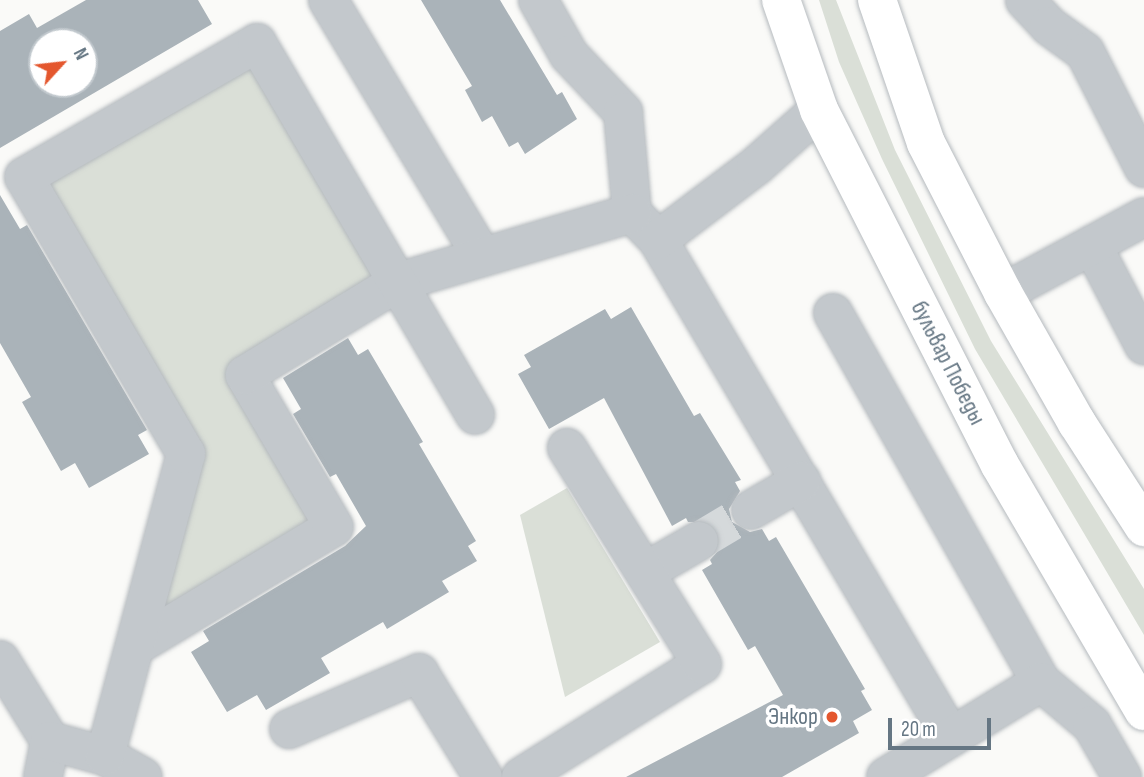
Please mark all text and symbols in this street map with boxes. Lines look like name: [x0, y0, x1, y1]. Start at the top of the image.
north arrow: [28, 28, 98, 98]
text: N: [68, 44, 93, 64]
street label: бульвар Победы: [905, 296, 991, 430]
place label: Энкор: [768, 703, 818, 731]
scale bar: [892, 704, 995, 748]
marker: Энкор: [824, 709, 840, 725]
text: 20 m: [901, 717, 936, 742]

